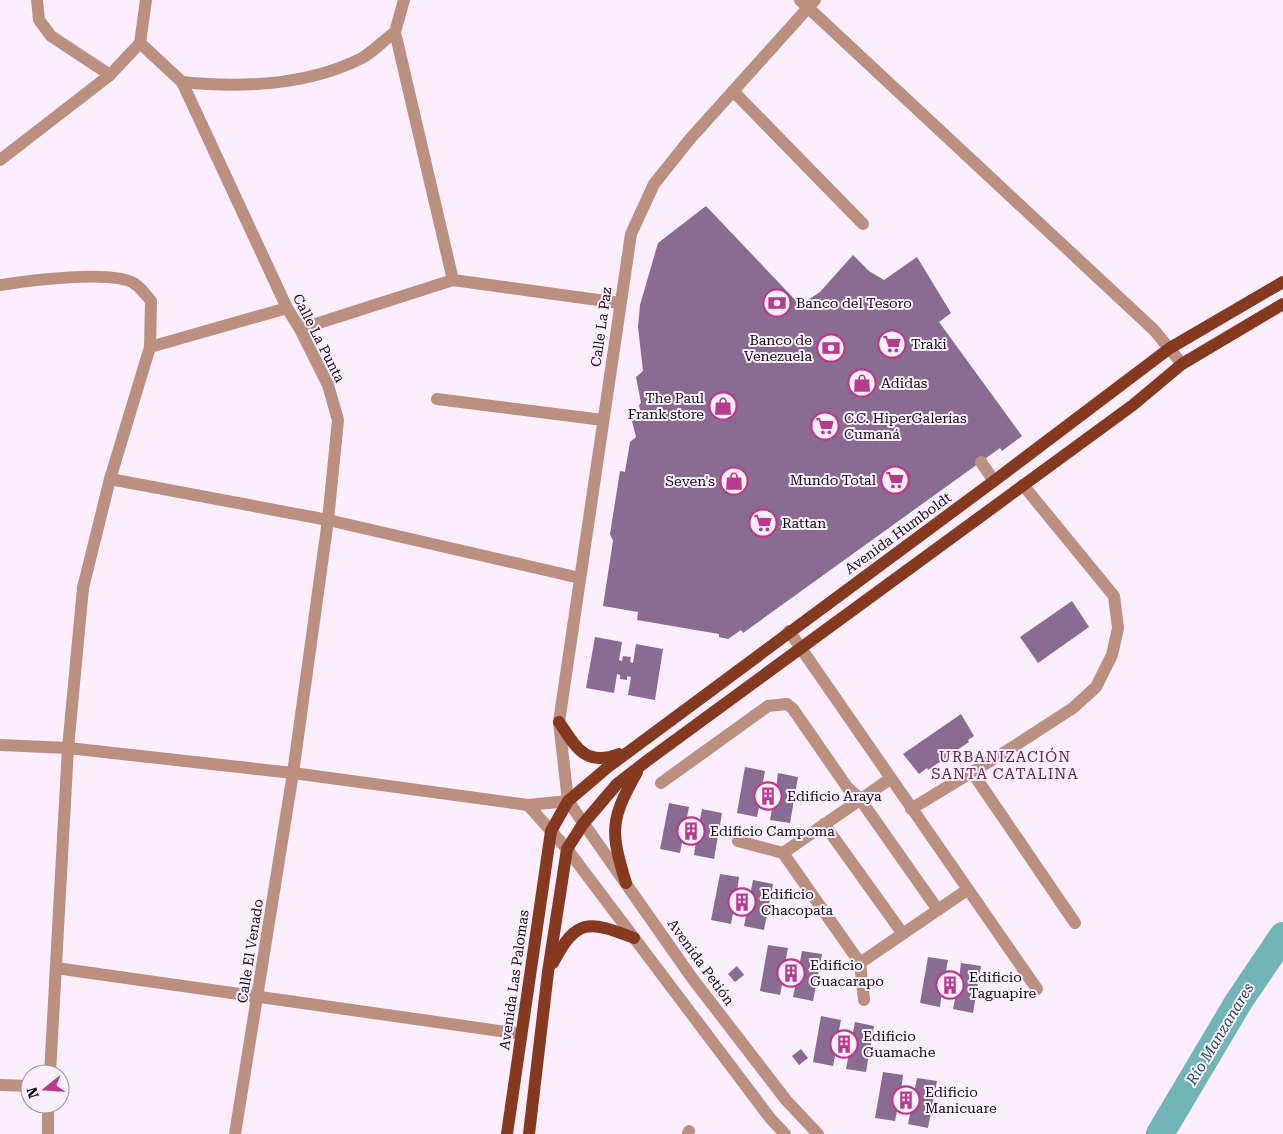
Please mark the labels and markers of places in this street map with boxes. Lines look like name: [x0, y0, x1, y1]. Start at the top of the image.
bank icon: Banco del Tesoro: [762, 288, 792, 318]
place label: Banco del Tesoro: [796, 295, 912, 311]
supermarket icon: Traki: [877, 329, 907, 359]
place label: Banco de Venezuela: [744, 332, 812, 364]
bank icon: Banco de Venezuela: [816, 333, 846, 363]
place label: Traki: [911, 336, 947, 352]
shop icon: Adidas: [847, 368, 877, 398]
place label: Adidas: [881, 375, 928, 391]
place label: The Paul Frank store: [628, 390, 705, 422]
shop icon: The Paul Frank store: [708, 391, 738, 421]
place label: C.C. HiperGalerías Cumaná: [844, 410, 967, 442]
supermarket icon: C.C. HiperGalerías Cumaná: [810, 411, 840, 441]
supermarket icon: Mundo Total: [880, 465, 910, 495]
shop icon: Seven's: [719, 466, 749, 496]
place label: Mundo Total: [790, 472, 877, 488]
place label: Seven's: [665, 473, 715, 489]
supermarket icon: Rattan: [748, 508, 778, 538]
place label: Rattan: [782, 515, 826, 531]
building icon: Edificio Araya: [753, 781, 783, 811]
place label: Edificio Araya: [787, 788, 882, 804]
building icon: Edificio Campoma: [676, 816, 706, 846]
place label: Edificio Campoma: [710, 823, 835, 839]
place label: Edificio Chacopata: [761, 886, 834, 918]
building icon: Edificio Chacopata: [727, 887, 757, 917]
place label: Edificio Guacarapo: [810, 957, 884, 989]
building icon: Edificio Guacarapo: [776, 958, 806, 988]
place label: Edificio Taguapire: [969, 969, 1037, 1001]
building icon: Edificio Taguapire: [935, 970, 965, 1000]
place label: Edificio Guamache: [863, 1028, 936, 1060]
building icon: Edificio Guamache: [829, 1029, 859, 1059]
place label: Edificio Manicuare: [925, 1084, 997, 1116]
building icon: Edificio Manicuare: [891, 1085, 921, 1115]

